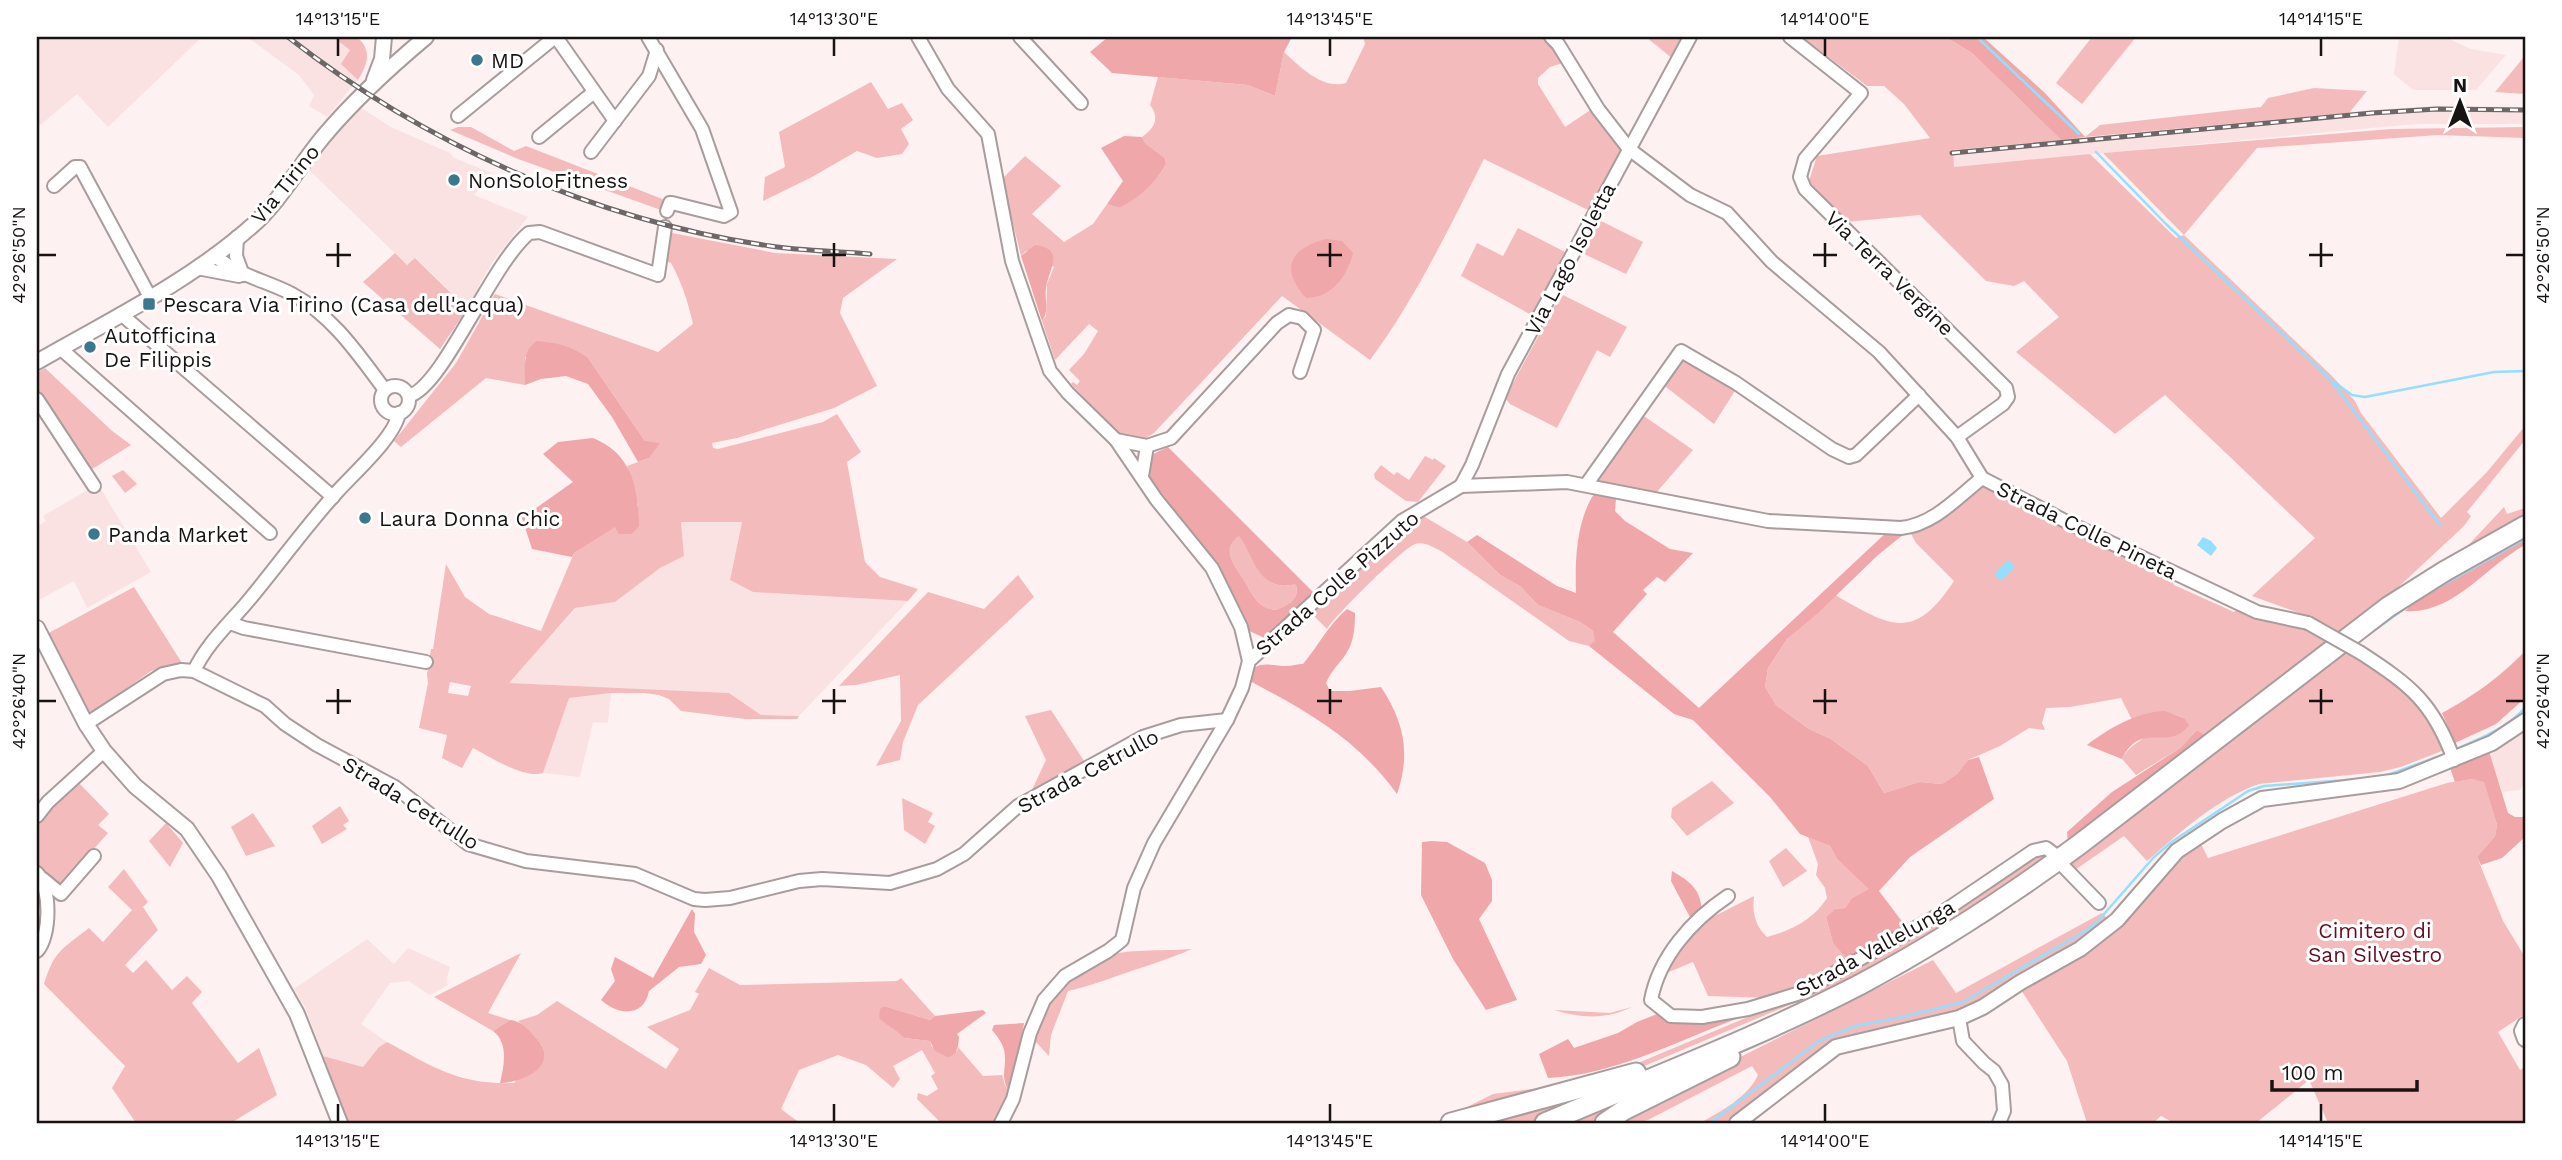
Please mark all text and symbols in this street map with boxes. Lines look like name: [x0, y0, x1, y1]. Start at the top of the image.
text: 14°13'15"E: [296, 8, 380, 29]
text: 14°13'30"E: [790, 8, 878, 29]
text: 14°13'45"E: [1287, 8, 1373, 29]
text: 14°14'00"E: [1781, 8, 1869, 29]
text: 14°14'15"E: [2279, 8, 2363, 29]
place label: MD: [491, 48, 524, 73]
marker: MD: [469, 52, 485, 68]
north arrow: [2426, 66, 2496, 136]
text: N: [2453, 74, 2467, 97]
street label: Via Tirino: [245, 139, 325, 229]
place label: NonSoloFitness: [468, 168, 628, 193]
marker: NonSoloFitness: [446, 172, 462, 188]
street label: Via Lago Isoletta: [1519, 178, 1621, 340]
street label: Via Terra Vergine: [1821, 205, 1959, 341]
text: 42°26'50"N: [8, 206, 29, 304]
text: 42°26'50"N: [2532, 206, 2553, 304]
place label: Pescara Via Tirino (Casa dell'acqua): [163, 292, 524, 317]
marker: Pescara Via Tirino (Casa dell'acqua): [141, 296, 157, 312]
place label: Autofficina De Filippis: [104, 323, 216, 372]
marker: Autofficina De Filippis: [82, 339, 98, 355]
street label: Strada Colle Pineta: [1993, 476, 2181, 585]
street label: Strada Colle Pizzuto: [1250, 505, 1424, 661]
place label: Laura Donna Chic: [379, 506, 560, 531]
marker: Laura Donna Chic: [357, 510, 373, 526]
place label: Panda Market: [108, 522, 248, 547]
marker: Panda Market: [86, 526, 102, 542]
text: 42°26'40"N: [8, 653, 29, 749]
text: 42°26'40"N: [2532, 653, 2553, 749]
street label: Strada Cetrullo: [1013, 723, 1163, 819]
street label: Strada Cetrullo: [338, 751, 484, 855]
street label: Strada Vallelunga: [1791, 894, 1959, 1002]
park label: Cimitero di San Silvestro: [2308, 918, 2442, 967]
scale bar: [2272, 1048, 2417, 1092]
text: 100 m: [2282, 1060, 2344, 1085]
text: 14°13'15"E: [296, 1130, 380, 1151]
text: 14°13'30"E: [790, 1130, 878, 1151]
text: 14°13'45"E: [1287, 1130, 1373, 1151]
text: 14°14'00"E: [1781, 1130, 1869, 1151]
text: 14°14'15"E: [2279, 1130, 2363, 1151]

